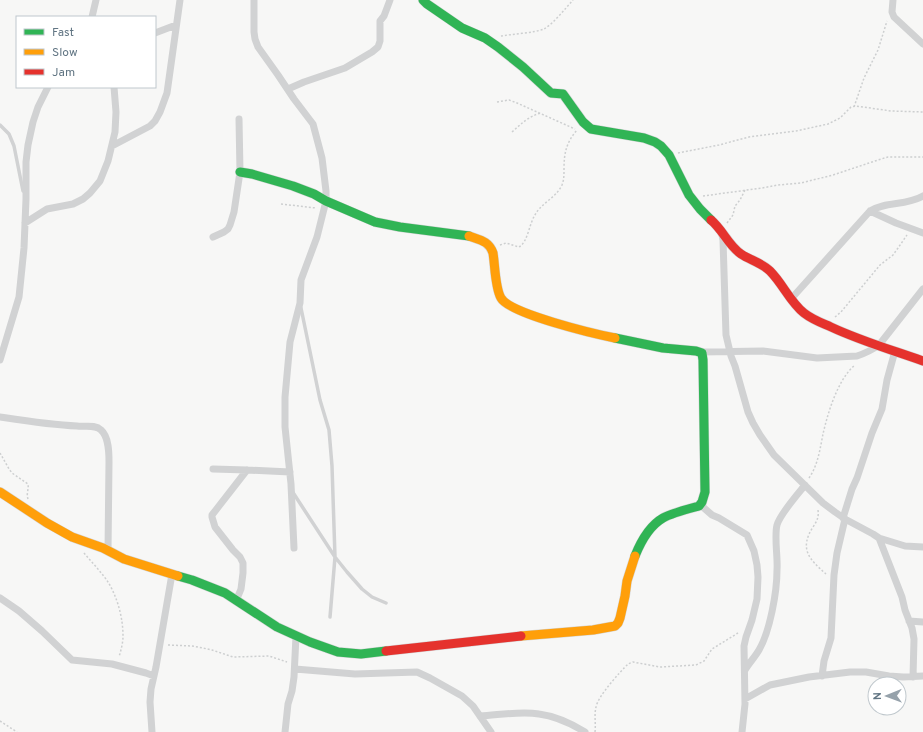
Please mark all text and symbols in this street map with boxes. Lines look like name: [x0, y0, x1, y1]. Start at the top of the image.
legend: [16, 16, 156, 88]
text: Fast: [52, 25, 74, 41]
text: Slow: [52, 45, 78, 61]
text: Jam: [52, 65, 75, 81]
north arrow: [867, 676, 907, 716]
text: N: [871, 692, 885, 700]

